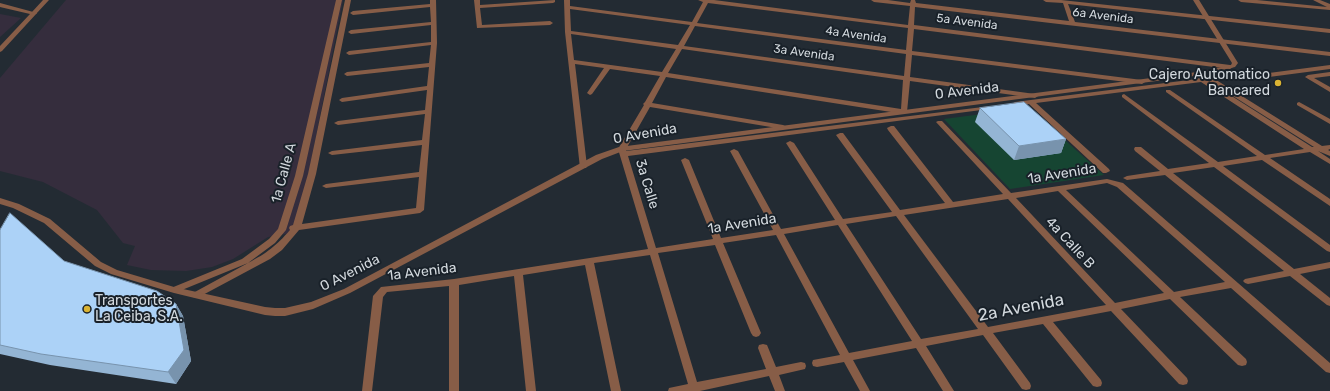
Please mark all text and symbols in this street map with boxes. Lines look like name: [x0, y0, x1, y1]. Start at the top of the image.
street label: 6a Avenida: [1072, 5, 1134, 27]
street label: 5a Avenida: [936, 11, 998, 33]
street label: 4a Avenida: [824, 24, 888, 46]
street label: 3a Avenida: [773, 42, 835, 64]
place label: Cajero Automatico Bancared: [1149, 67, 1270, 100]
marker: Cajero Automatico Bancared: [1273, 78, 1283, 88]
street label: 0 Avenida: [934, 79, 1000, 103]
street label: 0 Avenida: [612, 120, 678, 148]
street label: 1a Calle A: [268, 141, 300, 205]
street label: 3a Calle: [631, 157, 663, 211]
street label: 1a Avenida: [1026, 160, 1098, 188]
street label: 1a Avenida: [706, 210, 778, 238]
street label: 4a Calle B: [1042, 214, 1098, 272]
street label: 0 Avenida: [317, 251, 383, 295]
street label: 1a Avenida: [387, 259, 457, 285]
street label: 2a Avenida: [976, 290, 1066, 326]
place label: Transportes La Ceiba, S.A.: [95, 293, 183, 326]
marker: Transportes La Ceiba, S.A.: [82, 304, 92, 314]

